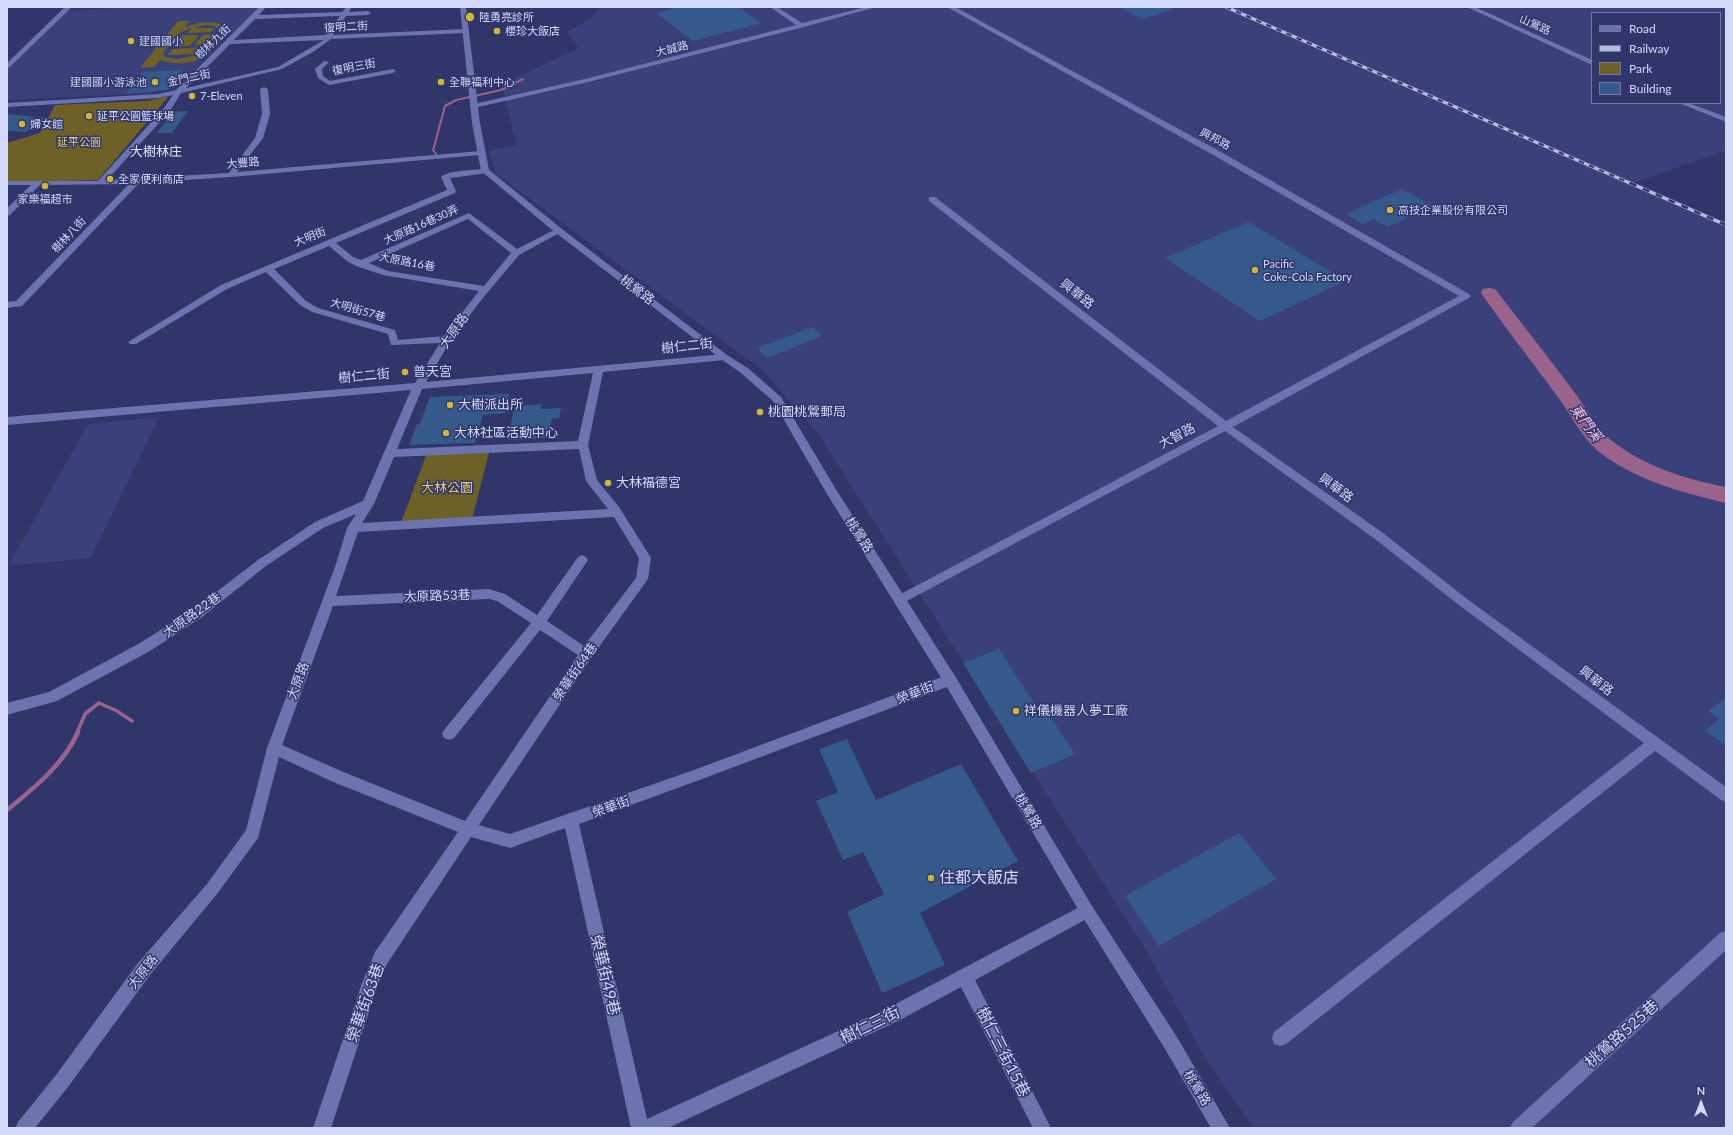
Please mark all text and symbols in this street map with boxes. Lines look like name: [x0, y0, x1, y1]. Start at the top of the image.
place label: 陸勇亮診所: [479, 10, 534, 24]
marker: 陸勇亮診所: [464, 11, 476, 23]
street label: 山鶯路: [1517, 12, 1553, 38]
legend: [1591, 12, 1721, 104]
street label: 復明二街: [324, 19, 368, 35]
text: Road: [1629, 21, 1656, 36]
street label: 樹林九街: [193, 22, 233, 62]
place label: 櫻珍大飯店: [505, 24, 560, 38]
marker: 櫻珍大飯店: [492, 26, 502, 36]
place label: 建國國小: [139, 34, 183, 48]
marker: 建國國小: [126, 36, 136, 46]
street label: 大誠路: [654, 39, 690, 59]
text: Railway: [1629, 41, 1669, 56]
street label: 復明三街: [331, 56, 377, 78]
text: Park: [1629, 61, 1652, 76]
street label: 金門二街: [166, 67, 212, 89]
place label: 建國國小游泳池: [70, 75, 147, 89]
place label: 全聯福利中心: [449, 75, 515, 89]
marker: 建國國小游泳池: [150, 77, 160, 87]
marker: 全聯福利中心: [436, 77, 446, 87]
text: Building: [1629, 81, 1672, 96]
place label: 7-Eleven: [200, 89, 243, 103]
marker: 7-Eleven: [187, 91, 197, 101]
place label: 延平公園籃球場: [97, 109, 174, 123]
marker: 延平公園籃球場: [84, 111, 94, 121]
place label: 婦女館: [30, 117, 63, 131]
marker: 婦女館: [17, 119, 27, 129]
street label: 興邦路: [1197, 125, 1233, 153]
park label: 延平公園: [57, 135, 101, 149]
district label: 大樹林庄: [130, 144, 182, 160]
street label: 大豐路: [226, 155, 260, 171]
place label: 全家便利商店: [118, 172, 184, 186]
marker: 全家便利商店: [105, 174, 115, 184]
marker: 家樂福超市: [40, 181, 50, 191]
place label: 家樂福超市: [18, 192, 72, 206]
street label: 大原路16巷30弄: [382, 203, 460, 247]
place label: 高技企業股份有限公司: [1398, 203, 1508, 217]
marker: 高技企業股份有限公司: [1385, 205, 1395, 215]
street label: 樹林八街: [49, 214, 89, 256]
street label: 大明街: [292, 225, 328, 249]
street label: 大原路16巷: [378, 250, 436, 274]
place label: Pacific Coke-Cola Factory: [1263, 257, 1352, 283]
marker: Pacific Coke-Cola Factory: [1250, 265, 1260, 275]
street label: 桃鶯路: [617, 272, 657, 308]
street label: 興華路: [1057, 276, 1097, 312]
street label: 大明街57巷: [329, 296, 387, 324]
street label: 大原路: [436, 311, 472, 351]
street label: 樹仁二街: [660, 336, 714, 356]
place label: 普天宮: [413, 364, 452, 380]
street label: 樹仁二街: [337, 366, 391, 386]
marker: 普天宮: [400, 367, 410, 377]
place label: 大樹派出所: [458, 397, 523, 413]
marker: 大樹派出所: [445, 400, 455, 410]
water label: 東門溪: [1567, 401, 1605, 445]
place label: 桃園桃鶯郵局: [768, 404, 846, 420]
marker: 桃園桃鶯郵局: [755, 407, 765, 417]
street label: 大智路: [1156, 420, 1198, 452]
place label: 大林社區活動中心: [454, 425, 558, 441]
marker: 大林社區活動中心: [441, 428, 451, 438]
street label: 興華路: [1316, 470, 1356, 506]
place label: 大林福德宮: [616, 475, 681, 491]
marker: 大林福德宮: [603, 478, 613, 488]
park label: 大林公園: [421, 480, 473, 496]
street label: 桃鶯路: [842, 514, 876, 556]
street label: 大原路53巷: [403, 587, 471, 605]
street label: 大原路22巷: [160, 589, 224, 641]
street label: 榮華街64巷: [549, 640, 601, 704]
street label: 大原路: [284, 660, 312, 702]
street label: 興華路: [1576, 663, 1616, 699]
street label: 榮華街: [894, 679, 936, 707]
place label: 祥儀機器人夢工廠: [1024, 703, 1128, 719]
marker: 祥儀機器人夢工廠: [1011, 706, 1021, 716]
street label: 桃鶯路: [1011, 790, 1045, 832]
street label: 榮華街: [590, 793, 632, 821]
place label: 住都大飯店: [939, 868, 1019, 888]
marker: 住都大飯店: [926, 873, 936, 883]
street label: 榮華街49巷: [586, 933, 624, 1017]
street label: 大原路: [125, 952, 161, 992]
street label: 榮華街63巷: [342, 961, 388, 1045]
street label: 桃鶯路525巷: [1581, 996, 1663, 1072]
street label: 樹仁三街: [837, 1002, 903, 1048]
street label: 樹仁三街15巷: [972, 1004, 1034, 1100]
street label: 桃鶯路: [1180, 1067, 1214, 1109]
north arrow: [1681, 1083, 1721, 1123]
text: N: [1697, 1084, 1705, 1097]

